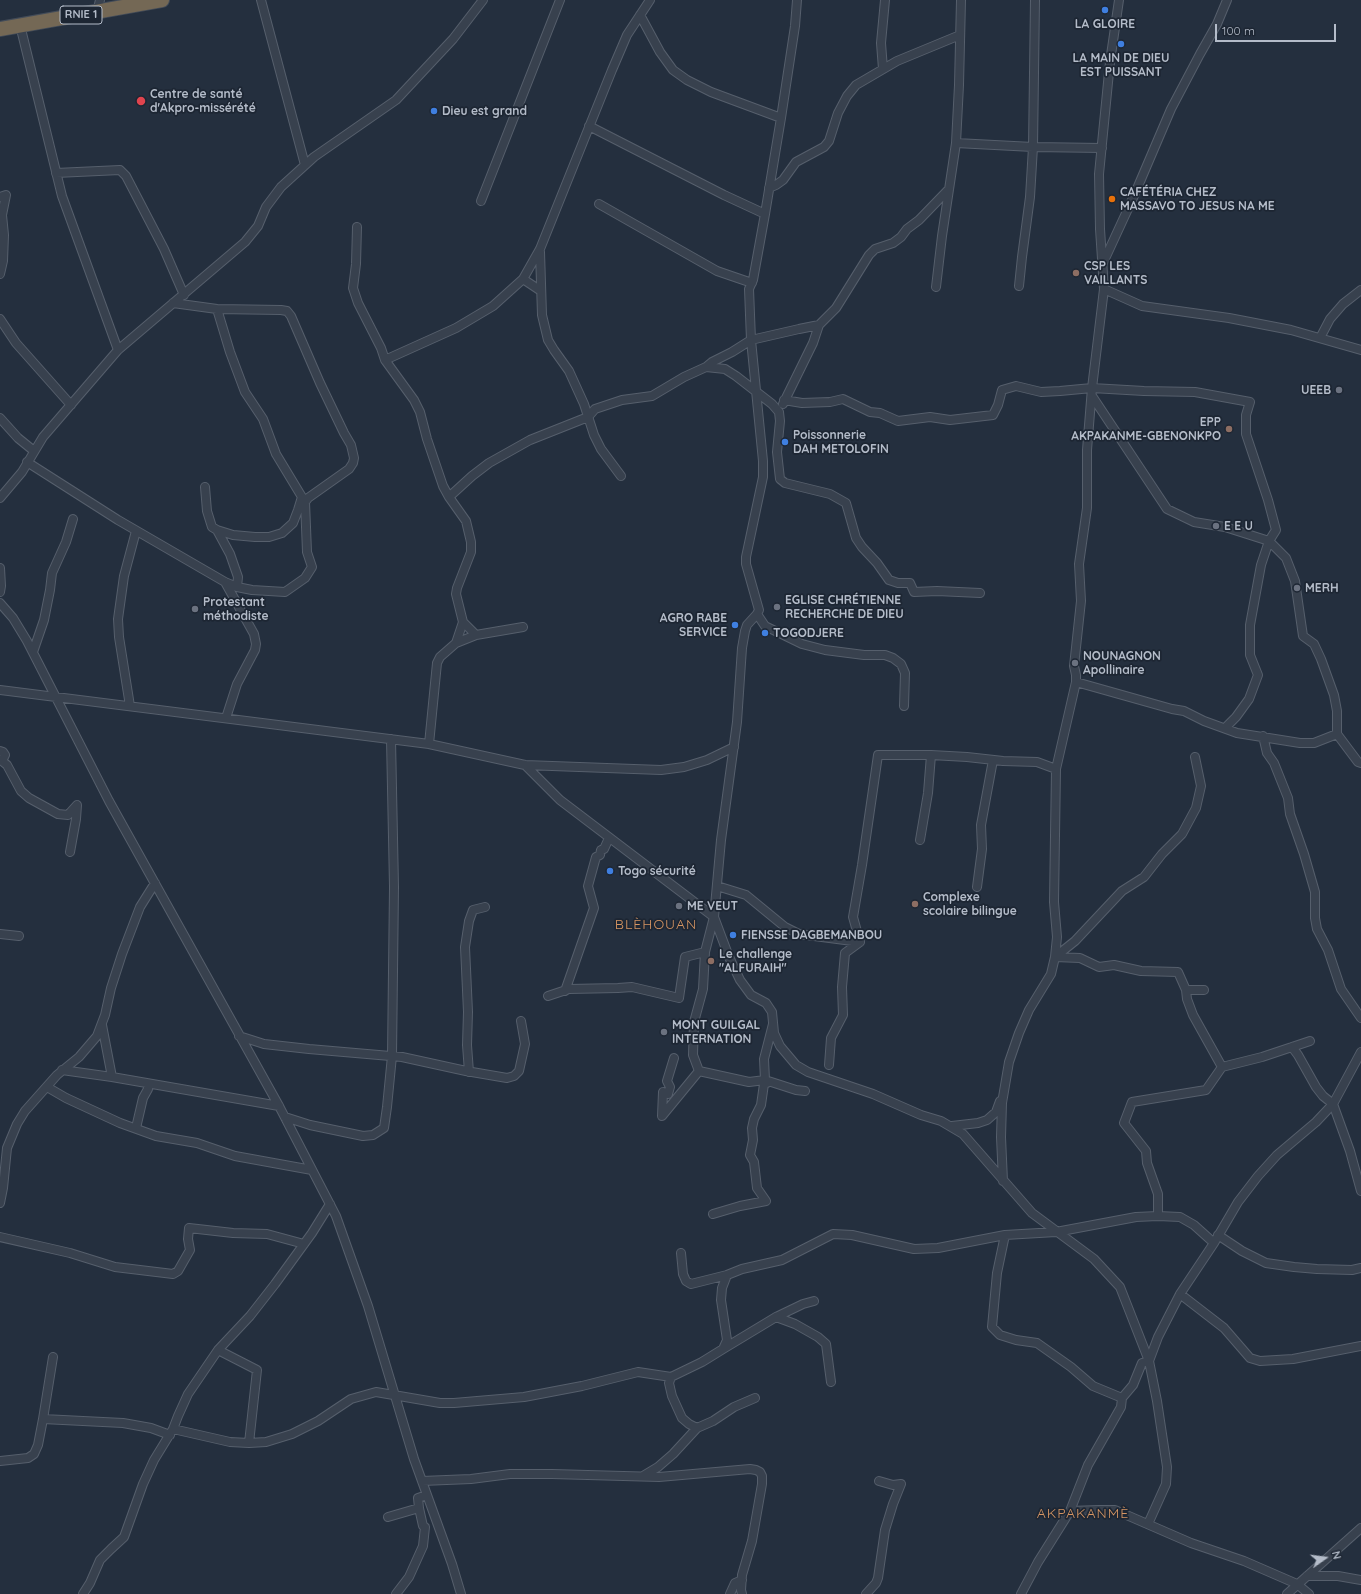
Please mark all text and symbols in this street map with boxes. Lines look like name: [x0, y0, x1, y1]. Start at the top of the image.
marker: LA GLOIRE: [1100, 5, 1110, 15]
road number: RNIE 1: [60, 6, 102, 24]
scale bar: [1217, 16, 1338, 42]
place label: LA GLOIRE: [1075, 17, 1135, 31]
text: 100 m: [1222, 23, 1255, 38]
marker: LA MAIN DE DIEU EST PUISSANT: [1116, 39, 1126, 49]
place label: LA MAIN DE DIEU EST PUISSANT: [1073, 51, 1169, 79]
place label: Centre de santé d'Akpro-missérété: [150, 87, 256, 115]
marker: Centre de santé d'Akpro-missérété: [135, 95, 147, 107]
place label: Dieu est grand: [442, 104, 527, 118]
marker: Dieu est grand: [429, 106, 439, 116]
place label: CAFÉTÉRIA CHEZ MASSAVO TO JESUS NA ME: [1120, 185, 1275, 213]
marker: CAFÉTÉRIA CHEZ MASSAVO TO JESUS NA ME: [1107, 194, 1117, 204]
place label: CSP LES VAILLANTS: [1084, 259, 1147, 287]
marker: CSP LES VAILLANTS: [1071, 268, 1081, 278]
place label: UEEB: [1301, 383, 1331, 397]
marker: UEEB: [1334, 385, 1344, 395]
place label: EPP AKPAKANME-GBENONKPO: [1071, 415, 1221, 443]
marker: EPP AKPAKANME-GBENONKPO: [1224, 424, 1234, 434]
place label: Poissonnerie DAH METOLOFIN: [793, 428, 889, 456]
marker: Poissonnerie DAH METOLOFIN: [780, 437, 790, 447]
place label: E E U: [1224, 519, 1253, 533]
marker: E E U: [1211, 521, 1221, 531]
place label: MERH: [1305, 581, 1339, 595]
marker: MERH: [1292, 583, 1302, 593]
place label: EGLISE CHRÉTIENNE RECHERCHE DE DIEU: [785, 593, 904, 621]
place label: Protestant méthodiste: [203, 595, 269, 623]
marker: EGLISE CHRÉTIENNE RECHERCHE DE DIEU: [772, 602, 782, 612]
marker: Protestant méthodiste: [190, 604, 200, 614]
place label: AGRO RABE SERVICE: [660, 611, 727, 639]
marker: AGRO RABE SERVICE: [730, 620, 740, 630]
place label: TOGODJERE: [773, 626, 844, 640]
marker: TOGODJERE: [760, 628, 770, 638]
place label: NOUNAGNON Apollinaire: [1083, 649, 1161, 677]
marker: NOUNAGNON Apollinaire: [1070, 658, 1080, 668]
place label: Togo sécurité: [618, 864, 696, 878]
marker: Togo sécurité: [605, 866, 615, 876]
place label: Complexe scolaire bilingue: [923, 890, 1017, 918]
place label: ME VEUT: [687, 899, 738, 913]
marker: Complexe scolaire bilingue: [910, 899, 920, 909]
marker: ME VEUT: [674, 901, 684, 911]
district label: BLÈHOUAN: [615, 917, 697, 933]
place label: FIENSSE DAGBEMANBOU: [741, 928, 882, 942]
marker: FIENSSE DAGBEMANBOU: [728, 930, 738, 940]
place label: Le challenge "ALFURAIH": [719, 947, 792, 975]
marker: Le challenge "ALFURAIH": [706, 956, 716, 966]
place label: MONT GUILGAL INTERNATION: [672, 1018, 760, 1046]
marker: MONT GUILGAL INTERNATION: [659, 1027, 669, 1037]
district label: AKPAKANMÈ: [1037, 1506, 1129, 1522]
north arrow: [1305, 1538, 1345, 1578]
text: N: [1329, 1549, 1344, 1561]

